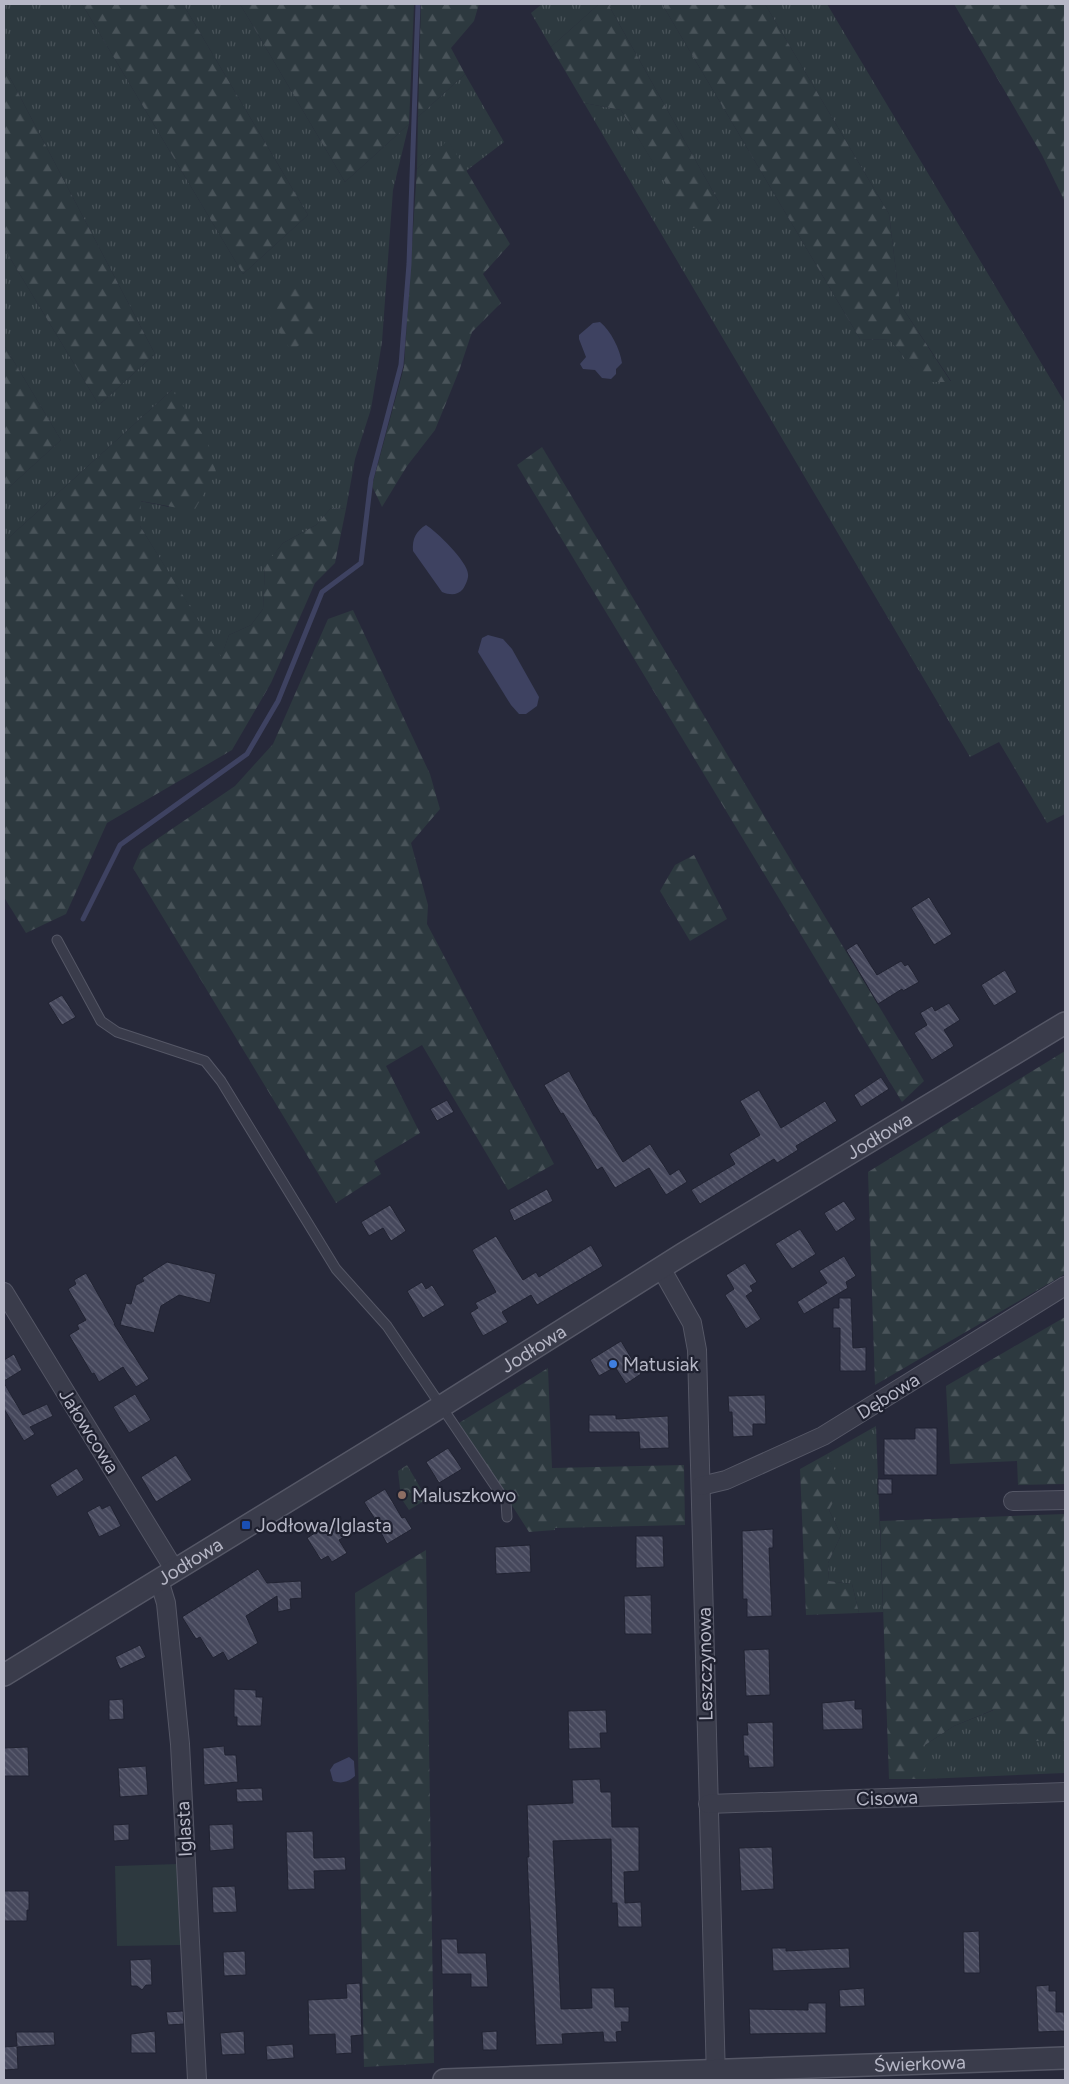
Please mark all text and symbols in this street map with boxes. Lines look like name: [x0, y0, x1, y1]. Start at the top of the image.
street label: Jodłowa: [842, 1107, 916, 1164]
street label: Jodłowa: [497, 1319, 570, 1377]
place label: Matusiak: [623, 1353, 700, 1376]
marker: Matusiak: [607, 1358, 619, 1370]
street label: Dębowa: [852, 1368, 924, 1424]
street label: Jałowcowa: [54, 1384, 124, 1478]
place label: Maluszkowo: [412, 1484, 516, 1507]
marker: Maluszkowo: [396, 1489, 408, 1501]
place label: Jodłowa/Iglasta: [256, 1514, 392, 1537]
marker: Jodłowa/Iglasta: [240, 1519, 252, 1531]
street label: Jodłowa: [153, 1532, 227, 1590]
street label: Leszczynowa: [693, 1607, 717, 1721]
street label: Cisowa: [856, 1785, 918, 1811]
street label: Iglasta: [171, 1801, 197, 1857]
street label: Świerkowa: [873, 2050, 966, 2076]

